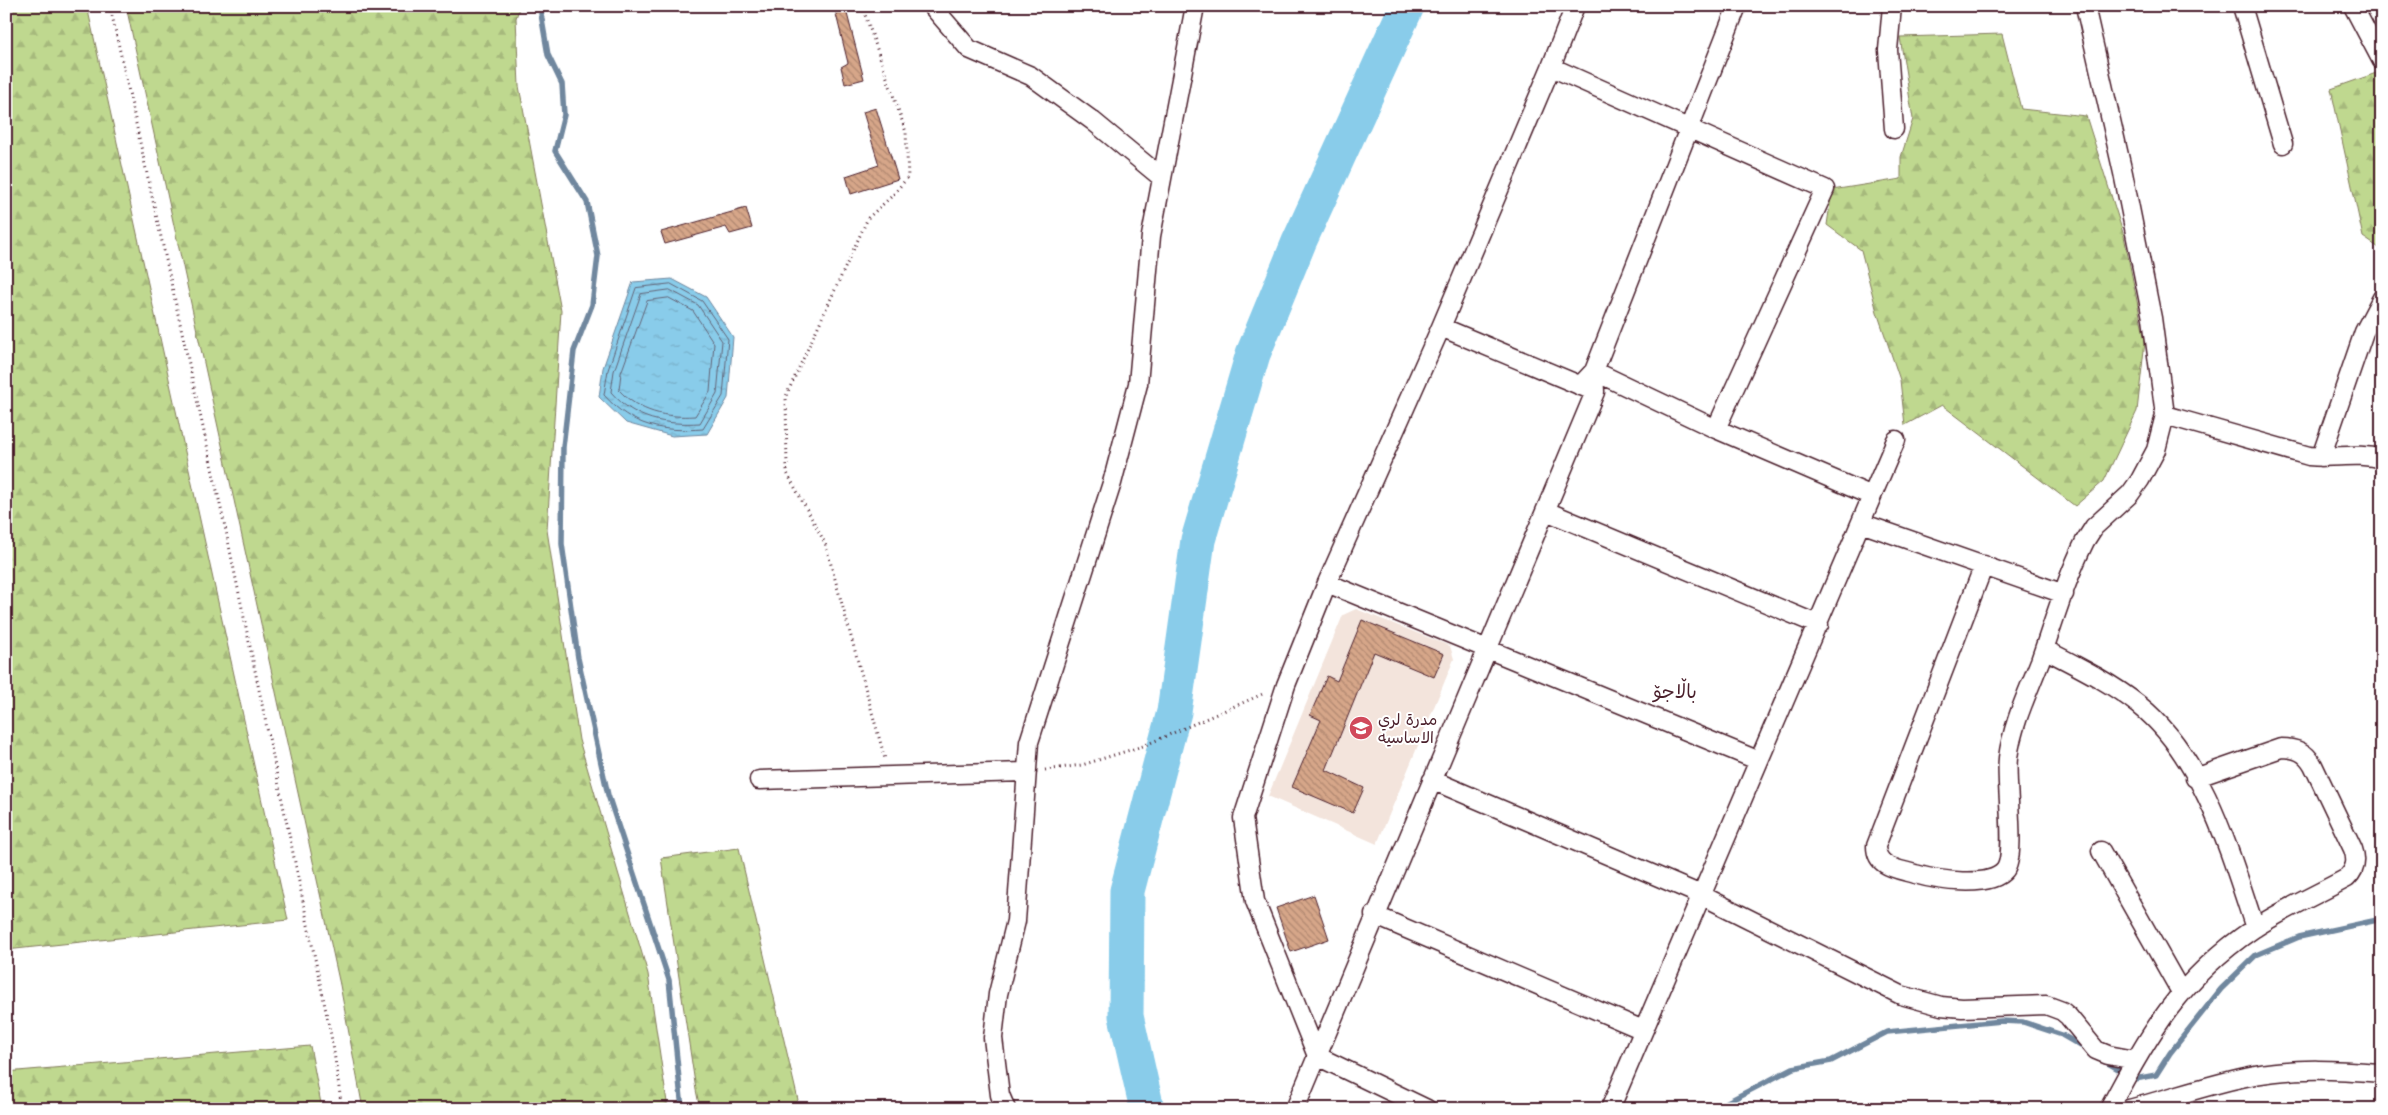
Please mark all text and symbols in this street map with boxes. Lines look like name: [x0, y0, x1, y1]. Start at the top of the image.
district label: باڵاجۆ: [1651, 678, 1697, 703]
place label: مدرة لري الاساسیه: [1378, 711, 1437, 747]
school or university icon: مدرة لري الاساسیه: [1348, 715, 1374, 741]

